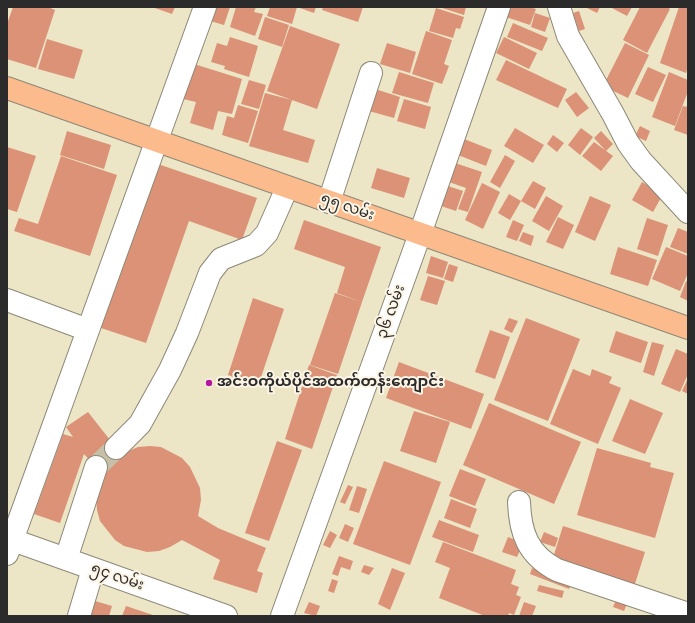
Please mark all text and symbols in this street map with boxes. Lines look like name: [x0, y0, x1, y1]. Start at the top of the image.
street label: ၅၅ လမ်း: [318, 190, 376, 226]
street label: ၃၆ လမ်း: [374, 283, 410, 341]
place label: အင်းဝကိုယ်ပိုင်အထက်တန်းကျောင်း: [217, 374, 444, 392]
marker: အင်းဝကိုယ်ပိုင်အထက်တန်းကျောင်း: [204, 378, 214, 388]
street label: ၅၄ လမ်း: [88, 561, 146, 595]

